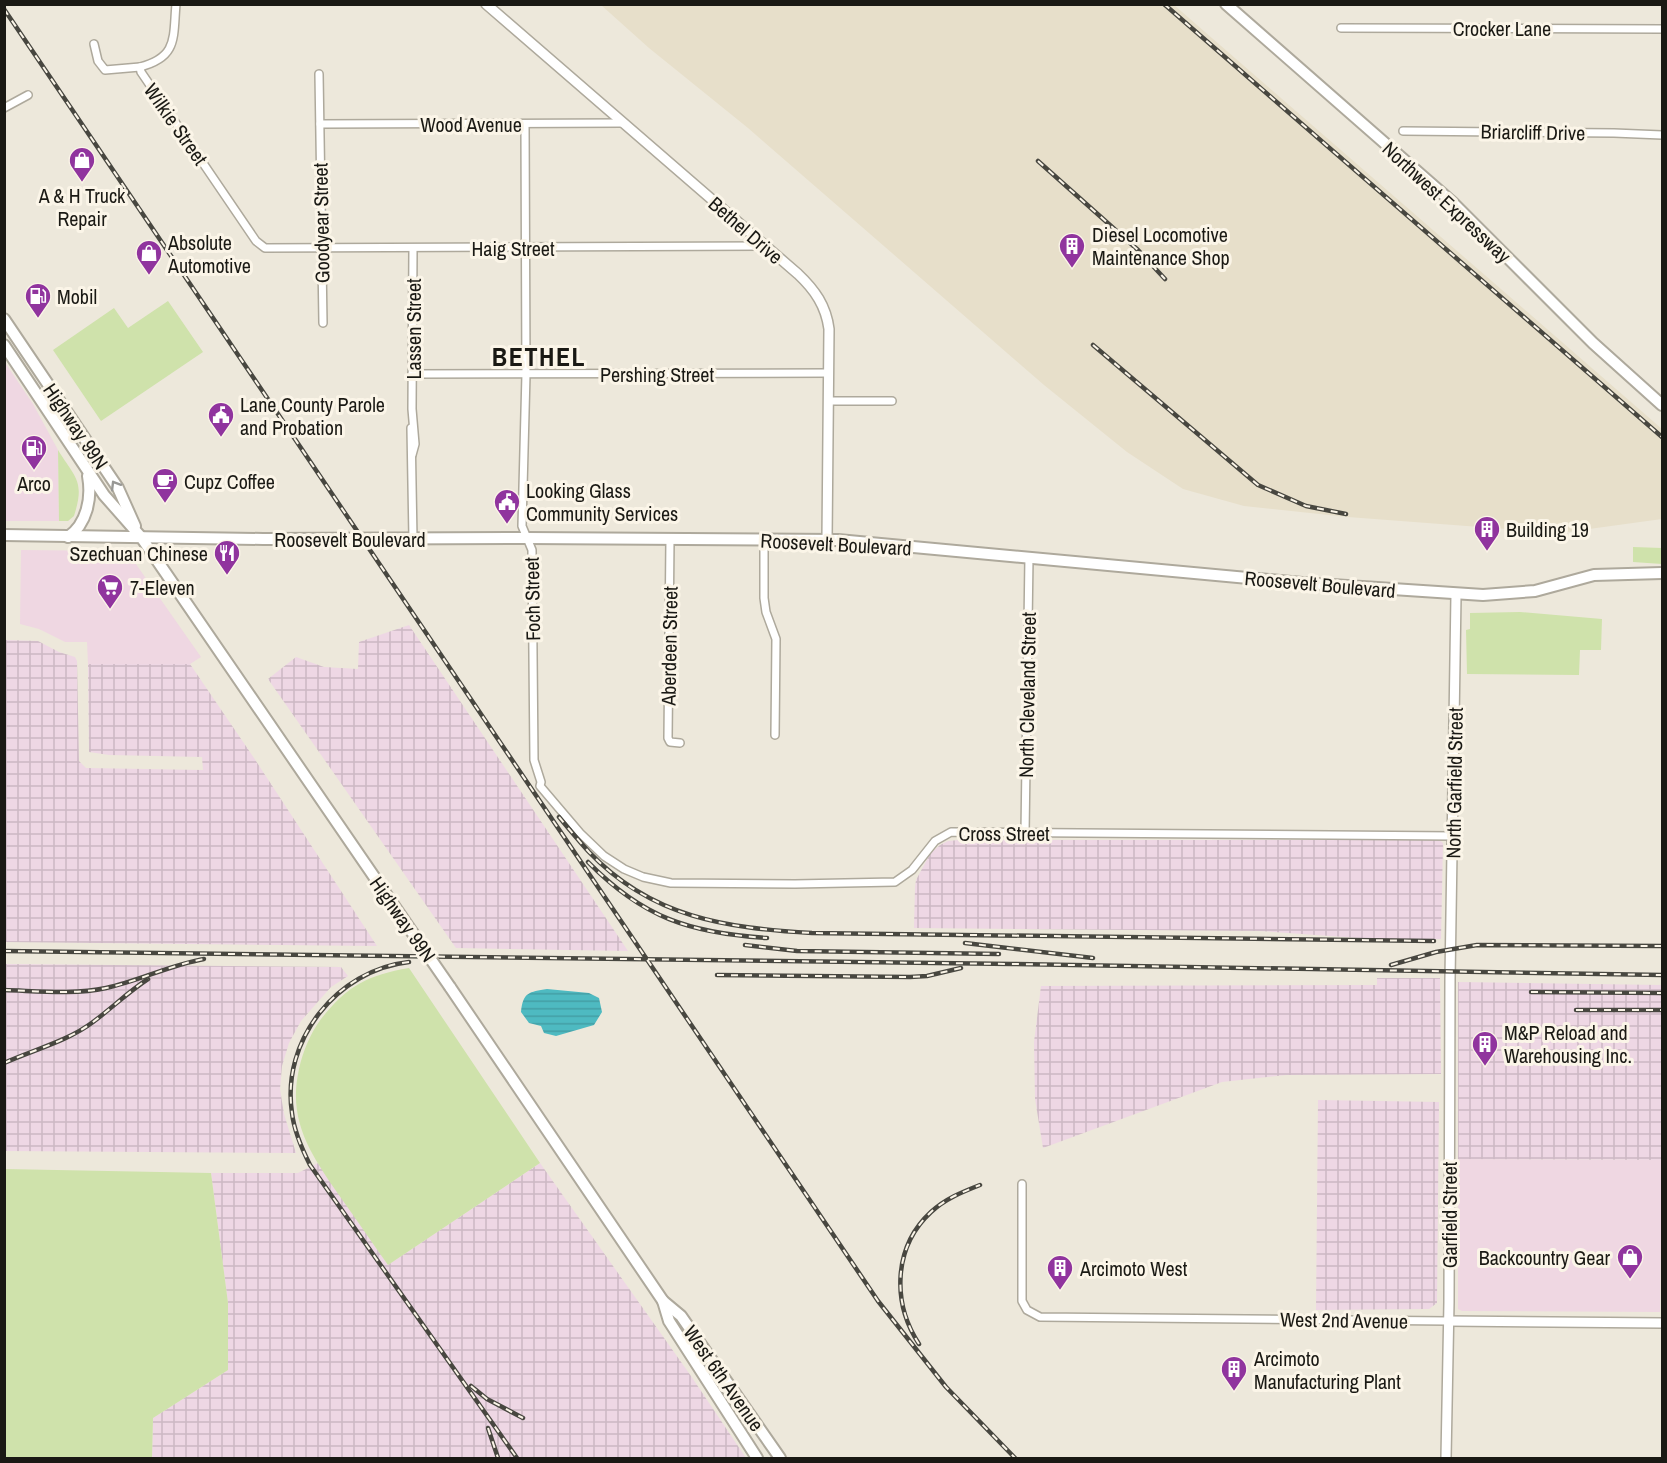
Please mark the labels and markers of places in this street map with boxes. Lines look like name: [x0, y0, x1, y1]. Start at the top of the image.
shop icon: A & H Truck Repair: [67, 145, 97, 183]
place label: A & H Truck Repair: [38, 182, 126, 232]
place label: Diesel Locomotive Maintenance Shop: [1092, 221, 1230, 271]
place label: Absolute Automotive: [167, 229, 251, 279]
building icon: Diesel Locomotive Maintenance Shop: [1057, 231, 1087, 269]
shop icon: Absolute Automotive: [134, 238, 164, 276]
fuel station icon: Mobil: [23, 281, 53, 319]
place label: Mobil: [57, 283, 97, 310]
place label: Lane County Parole and Probation: [240, 391, 385, 441]
public building icon: Lane County Parole and Probation: [206, 400, 236, 438]
fuel station icon: Arco: [19, 433, 49, 471]
cafe icon: Cupz Coffee: [150, 466, 180, 504]
place label: Cupz Coffee: [184, 468, 275, 495]
place label: Arco: [16, 470, 51, 497]
place label: Looking Glass Community Services: [526, 477, 678, 527]
public building icon: Looking Glass Community Services: [492, 487, 522, 525]
building icon: Building 19: [1472, 514, 1502, 552]
place label: Building 19: [1506, 516, 1589, 543]
restaurant icon: Szechuan Chinese: [212, 538, 242, 576]
place label: Szechuan Chinese: [69, 540, 208, 567]
supermarket icon: 7-Eleven: [95, 572, 125, 610]
place label: 7-Eleven: [130, 574, 195, 601]
place label: M&P Reload and Warehousing Inc.: [1504, 1019, 1632, 1069]
building icon: M&P Reload and Warehousing Inc.: [1470, 1029, 1500, 1067]
shop icon: Backcountry Gear: [1615, 1242, 1645, 1280]
place label: Backcountry Gear: [1479, 1244, 1611, 1271]
building icon: Arcimoto West: [1045, 1253, 1075, 1291]
place label: Arcimoto West: [1079, 1255, 1188, 1282]
place label: Arcimoto Manufacturing Plant: [1253, 1345, 1401, 1395]
building icon: Arcimoto Manufacturing Plant: [1219, 1354, 1249, 1392]

